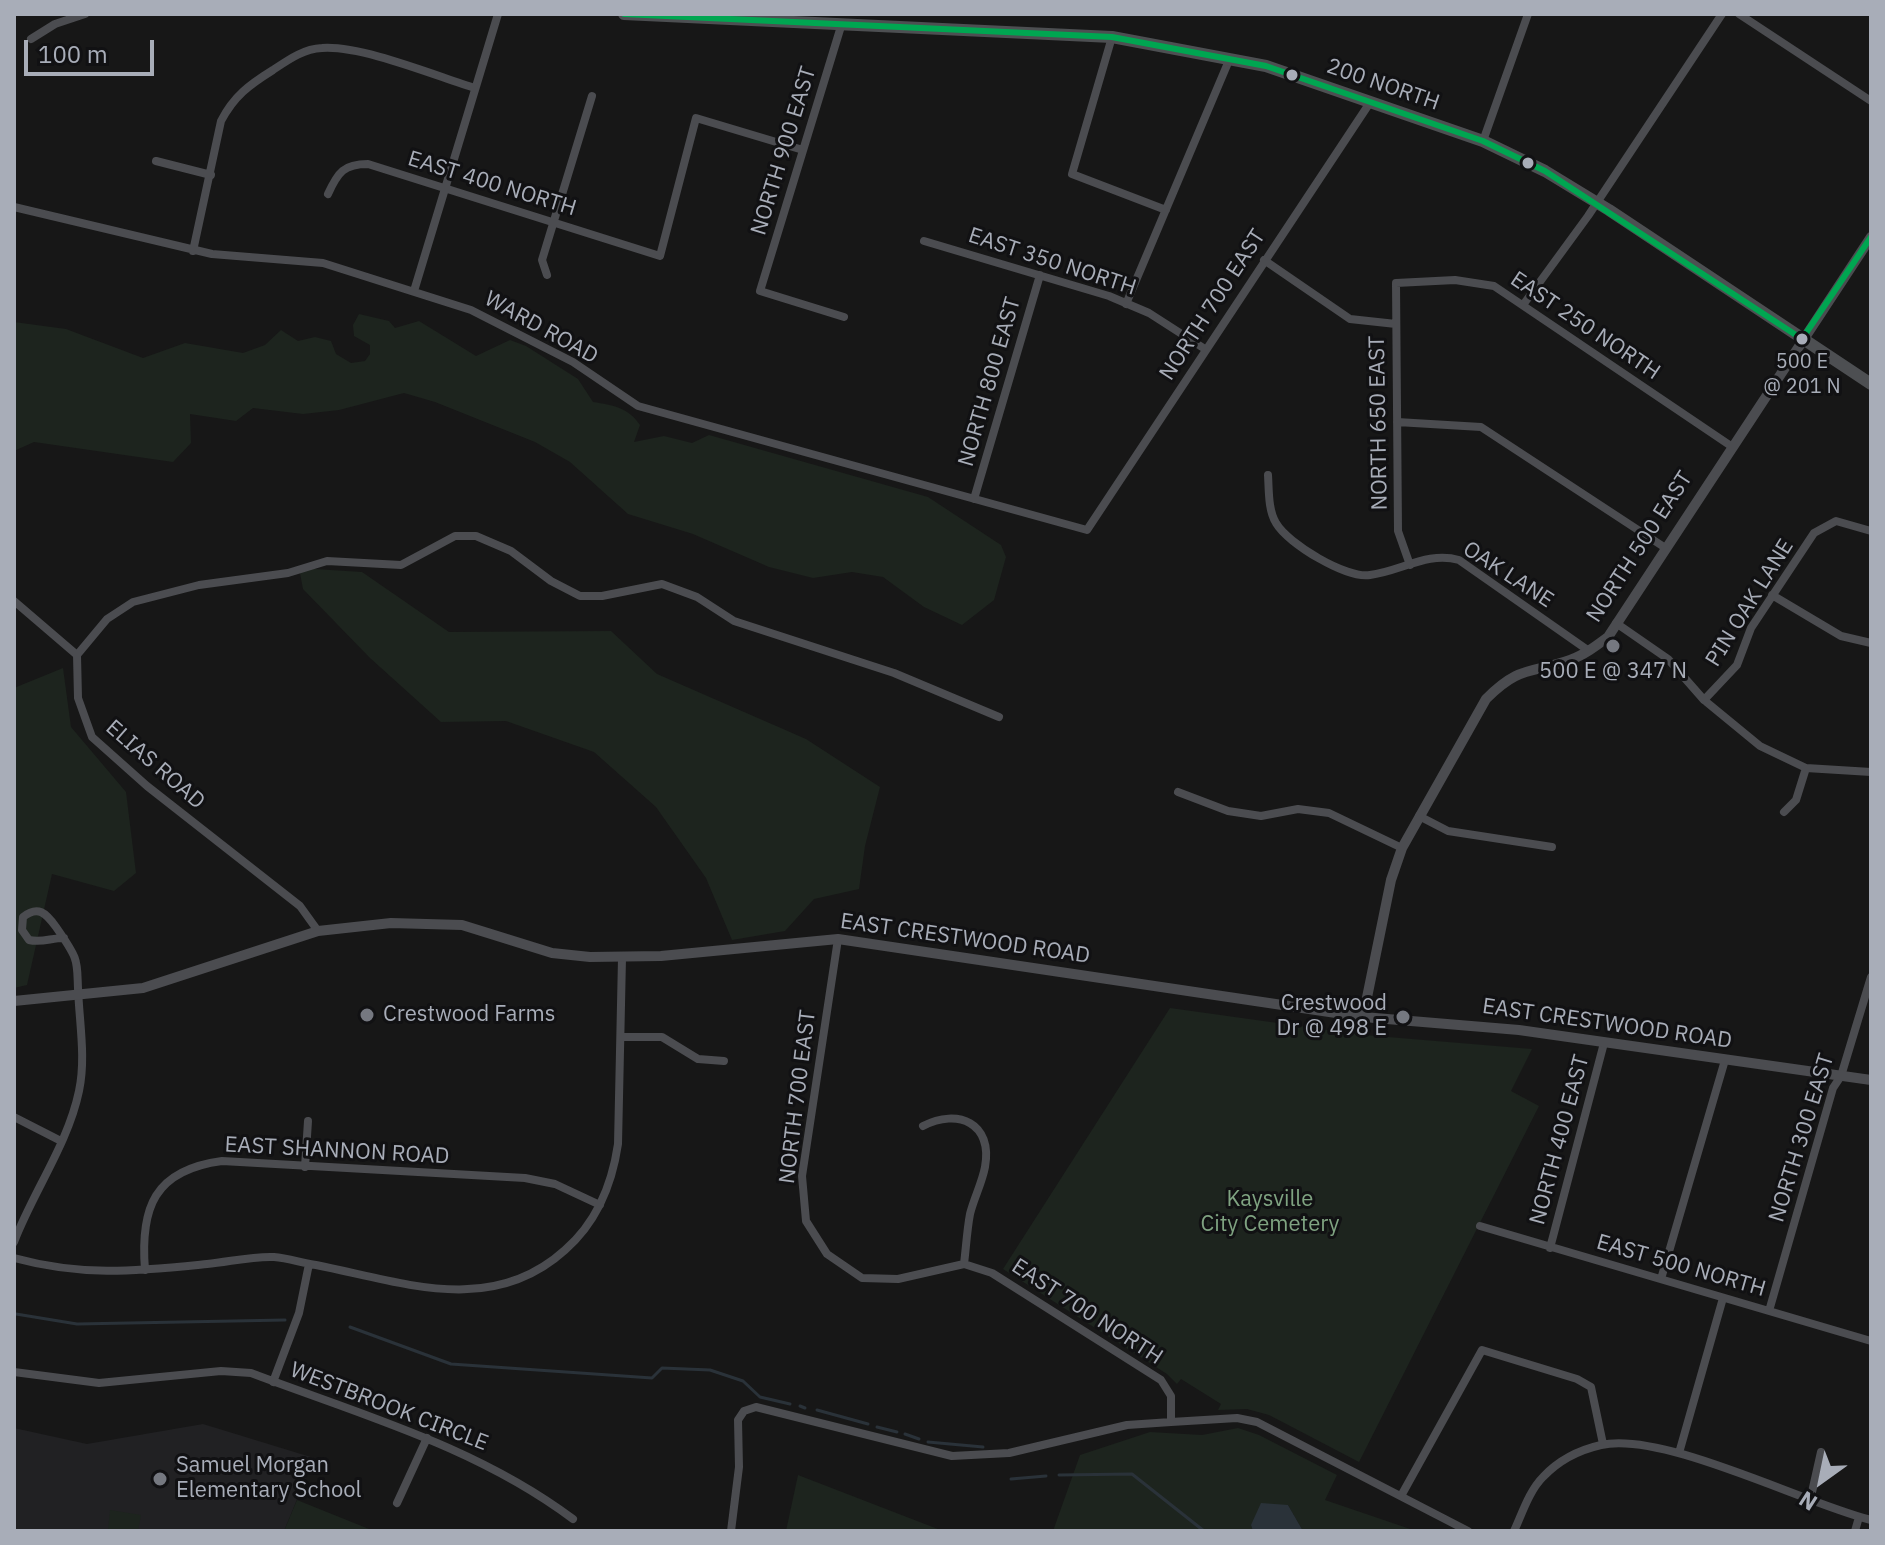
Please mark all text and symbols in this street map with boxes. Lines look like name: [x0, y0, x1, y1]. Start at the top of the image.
scale bar: [28, 24, 158, 74]
text: 100 m: [38, 38, 108, 70]
street label: 200 NORTH: [1323, 53, 1443, 117]
street label: NORTH 900 EAST: [746, 64, 822, 238]
unlabelled marker: [1284, 67, 1300, 83]
street label: EAST 400 NORTH: [405, 146, 579, 222]
unlabelled marker: [1520, 155, 1536, 171]
street label: EAST 350 NORTH: [965, 222, 1139, 302]
street label: NORTH 700 EAST: [1154, 225, 1272, 385]
street label: EAST 250 NORTH: [1505, 266, 1665, 386]
street label: WARD ROAD: [480, 286, 602, 370]
street label: NORTH 800 EAST: [953, 294, 1027, 470]
marker: 500 E @ 201 N: [1794, 331, 1810, 347]
street label: NORTH 650 EAST: [1364, 335, 1394, 511]
place label: 500 E @ 201 N: [1763, 350, 1841, 397]
street label: NORTH 500 EAST: [1581, 467, 1699, 627]
street label: PIN OAK LANE: [1700, 534, 1800, 672]
street label: OAK LANE: [1458, 536, 1558, 614]
marker: 500 E @ 347 N: [1604, 637, 1622, 655]
place label: 500 E @ 347 N: [1539, 659, 1687, 685]
street label: ELIAS ROAD: [100, 715, 210, 815]
street label: EAST CRESTWOOD ROAD: [838, 908, 1092, 970]
place label: Crestwood Dr @ 498 E: [1277, 991, 1387, 1042]
street label: EAST CRESTWOOD ROAD: [1480, 993, 1734, 1055]
place label: Crestwood Farms: [383, 1002, 556, 1028]
marker: Crestwood Farms: [358, 1006, 376, 1024]
marker: Crestwood Dr @ 498 E: [1394, 1008, 1412, 1026]
street label: NORTH 700 EAST: [774, 1009, 822, 1185]
street label: NORTH 300 EAST: [1764, 1051, 1840, 1225]
street label: NORTH 400 EAST: [1525, 1052, 1595, 1228]
street label: EAST SHANNON ROAD: [224, 1132, 450, 1170]
park label: Kaysville City Cemetery: [1200, 1187, 1340, 1238]
street label: EAST 500 NORTH: [1593, 1229, 1769, 1303]
street label: EAST 700 NORTH: [1007, 1253, 1167, 1371]
street label: WESTBROOK CIRCLE: [286, 1357, 492, 1457]
north arrow: [1781, 1441, 1861, 1521]
place label: Samuel Morgan Elementary School: [176, 1453, 362, 1504]
marker: Samuel Morgan Elementary School: [151, 1470, 169, 1488]
text: N: [1793, 1485, 1822, 1518]

